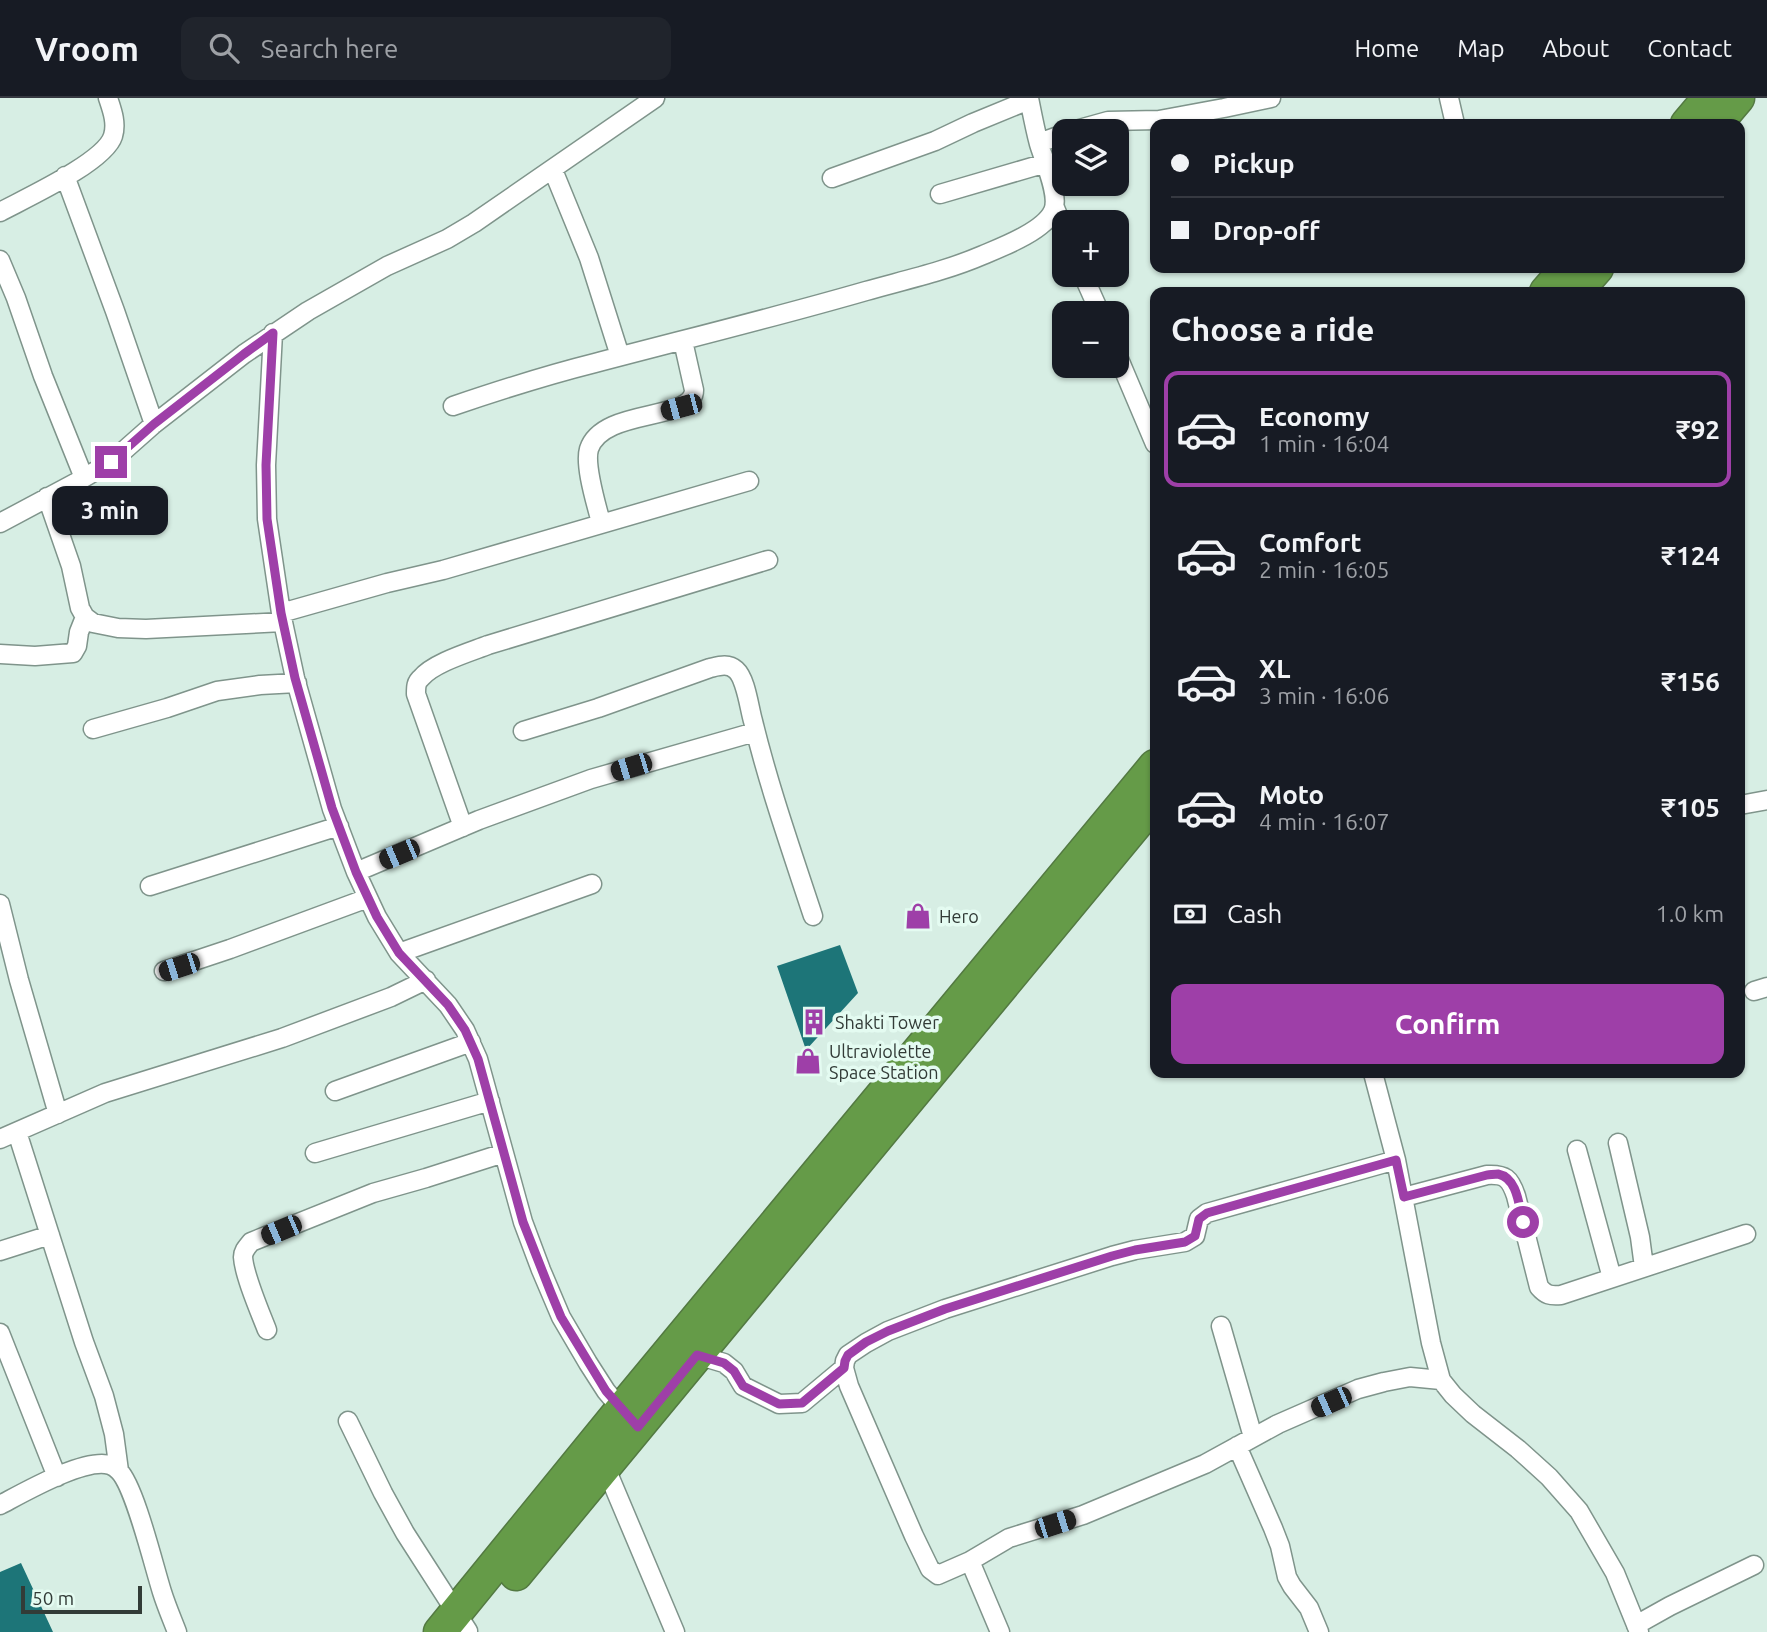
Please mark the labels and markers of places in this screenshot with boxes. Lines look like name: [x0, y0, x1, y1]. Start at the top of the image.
shop icon: Hero: [903, 901, 933, 931]
place label: Hero: [939, 906, 979, 926]
building icon: Shakti Tower: [799, 1007, 829, 1037]
place label: Shakti Tower: [835, 1012, 939, 1032]
place label: Ultraviolette Space Station: [829, 1041, 939, 1082]
shop icon: Ultraviolette Space Station: [793, 1046, 823, 1076]

